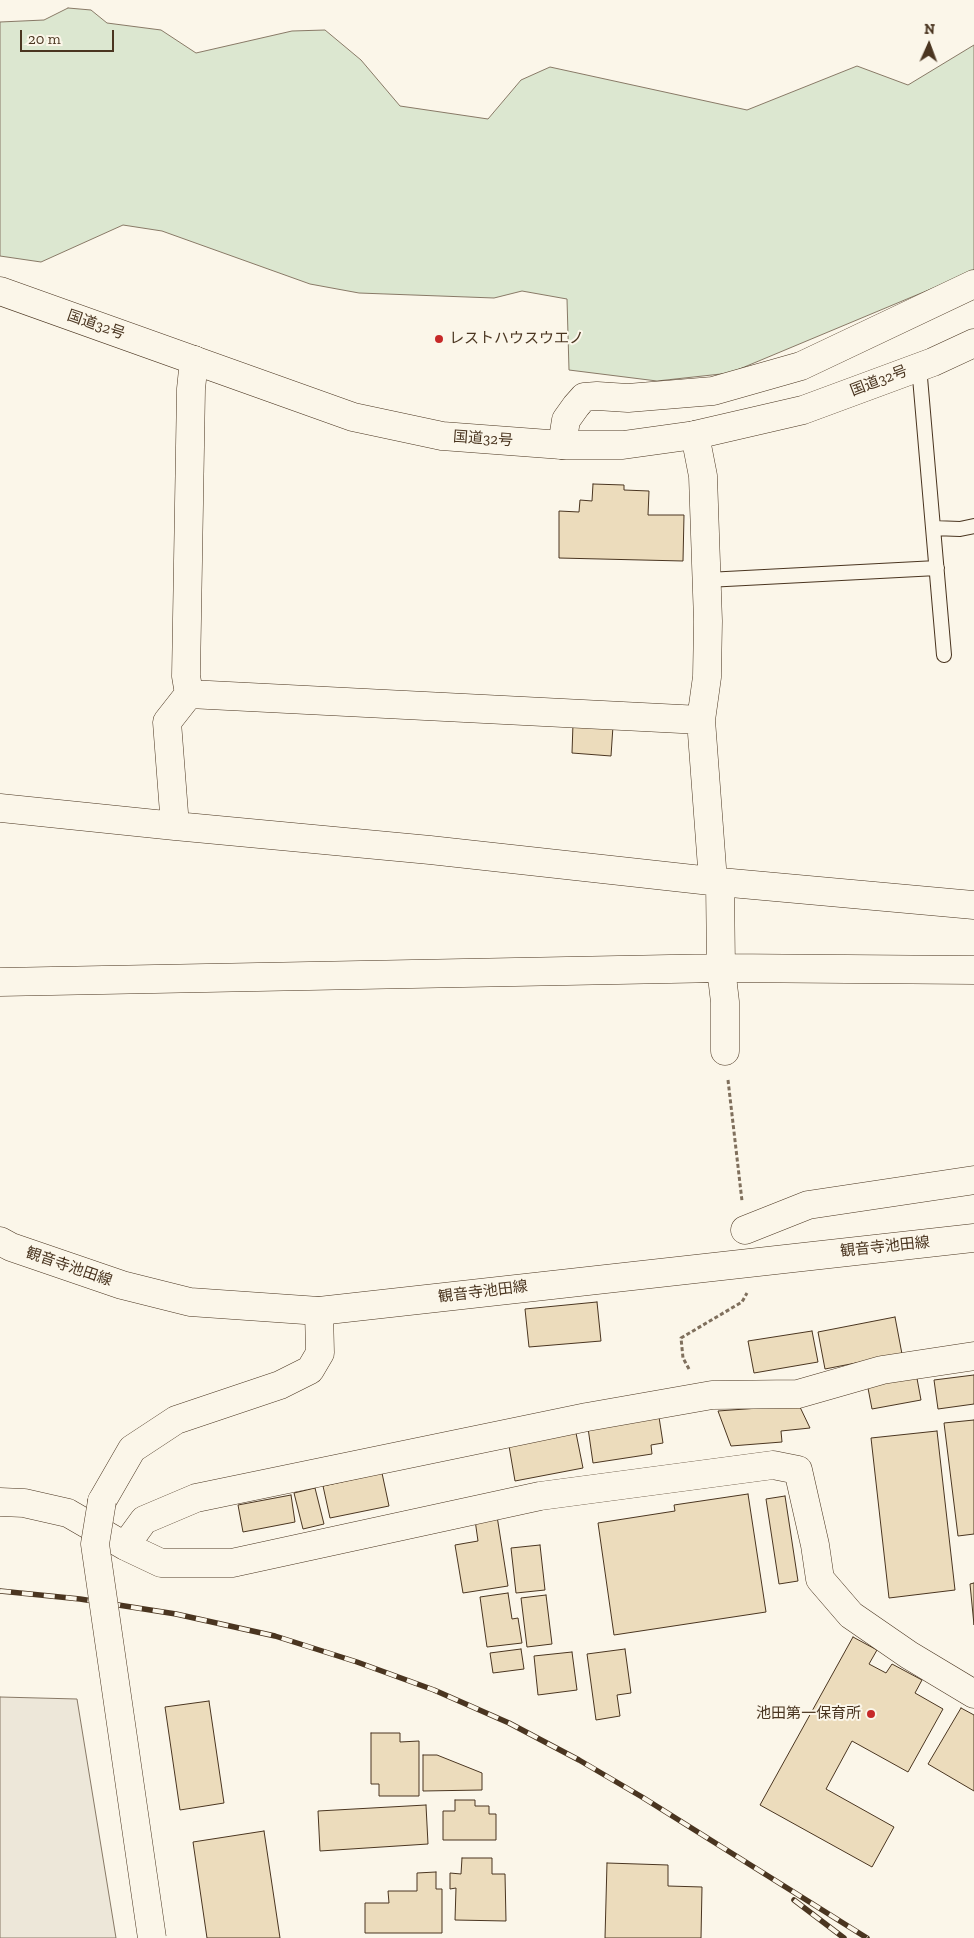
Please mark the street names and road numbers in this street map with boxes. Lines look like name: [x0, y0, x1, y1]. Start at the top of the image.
street label: 国道32号: [65, 307, 127, 343]
street label: 国道32号: [848, 362, 910, 400]
street label: 国道32号: [452, 428, 514, 450]
street label: 観音寺池田線: [839, 1233, 931, 1261]
street label: 観音寺池田線: [24, 1244, 114, 1290]
street label: 観音寺池田線: [437, 1278, 529, 1306]

